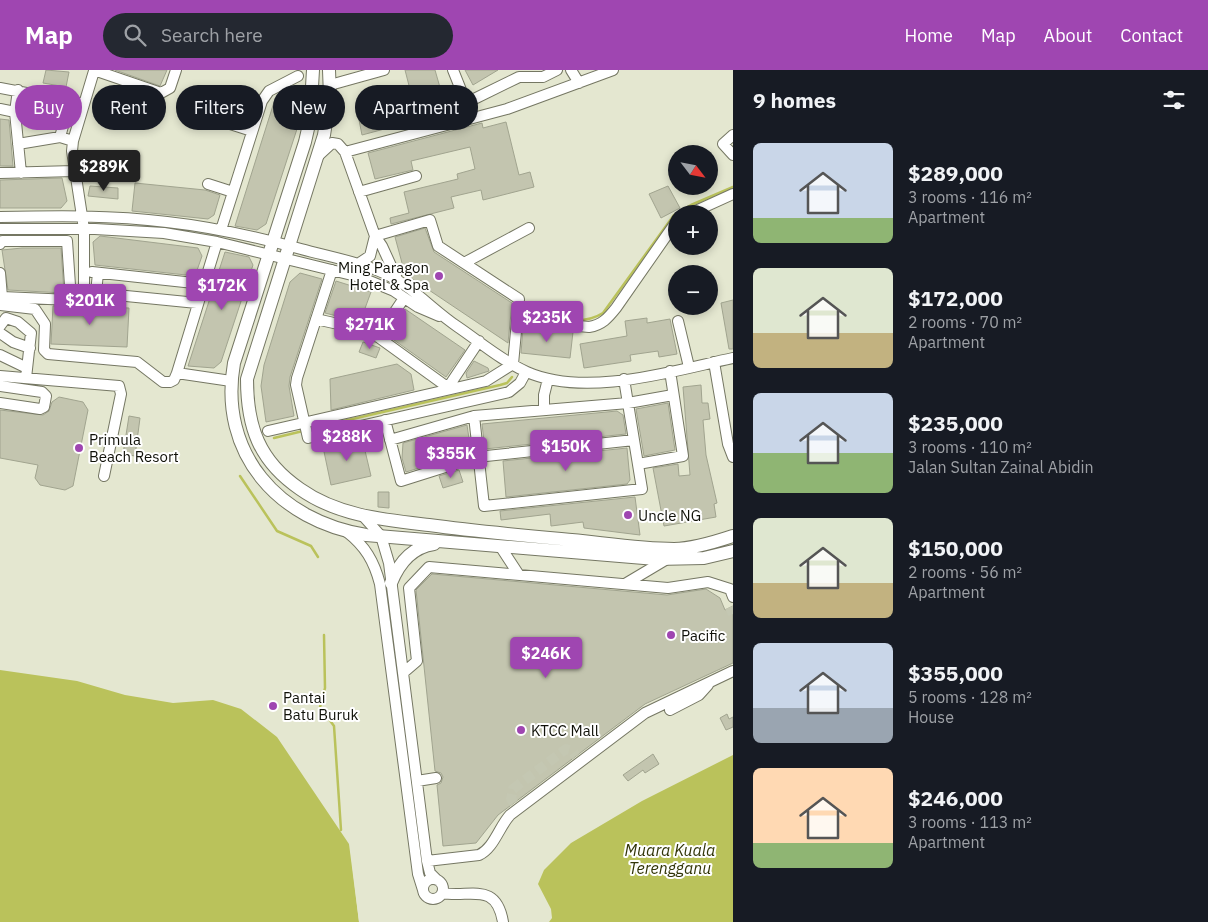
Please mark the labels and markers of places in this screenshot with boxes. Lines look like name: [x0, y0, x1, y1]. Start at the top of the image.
pin: $289K: [69, 150, 139, 192]
place label: Ming Paragon Hotel & Spa: [338, 258, 429, 294]
pin: $172K: [187, 268, 257, 311]
marker: Ming Paragon Hotel & Spa: [433, 270, 445, 282]
pin: $201K: [55, 284, 125, 326]
pin: $235K: [512, 300, 582, 343]
pin: $271K: [335, 308, 405, 350]
pin: $288K: [312, 420, 382, 462]
place label: Primula Beach Resort: [89, 430, 179, 466]
pin: $150K: [531, 430, 601, 472]
pin: $355K: [416, 436, 486, 479]
marker: Primula Beach Resort: [73, 442, 85, 454]
place label: Uncle NG: [638, 506, 701, 525]
marker: Uncle NG: [622, 509, 634, 521]
place label: Pacific: [681, 626, 726, 645]
marker: Pacific: [665, 629, 677, 641]
pin: $246K: [511, 636, 581, 679]
place label: Pantai Batu Buruk: [283, 688, 358, 724]
marker: Pantai Batu Buruk: [267, 700, 279, 712]
place label: KTCC Mall: [531, 721, 599, 740]
marker: KTCC Mall: [515, 724, 527, 736]

